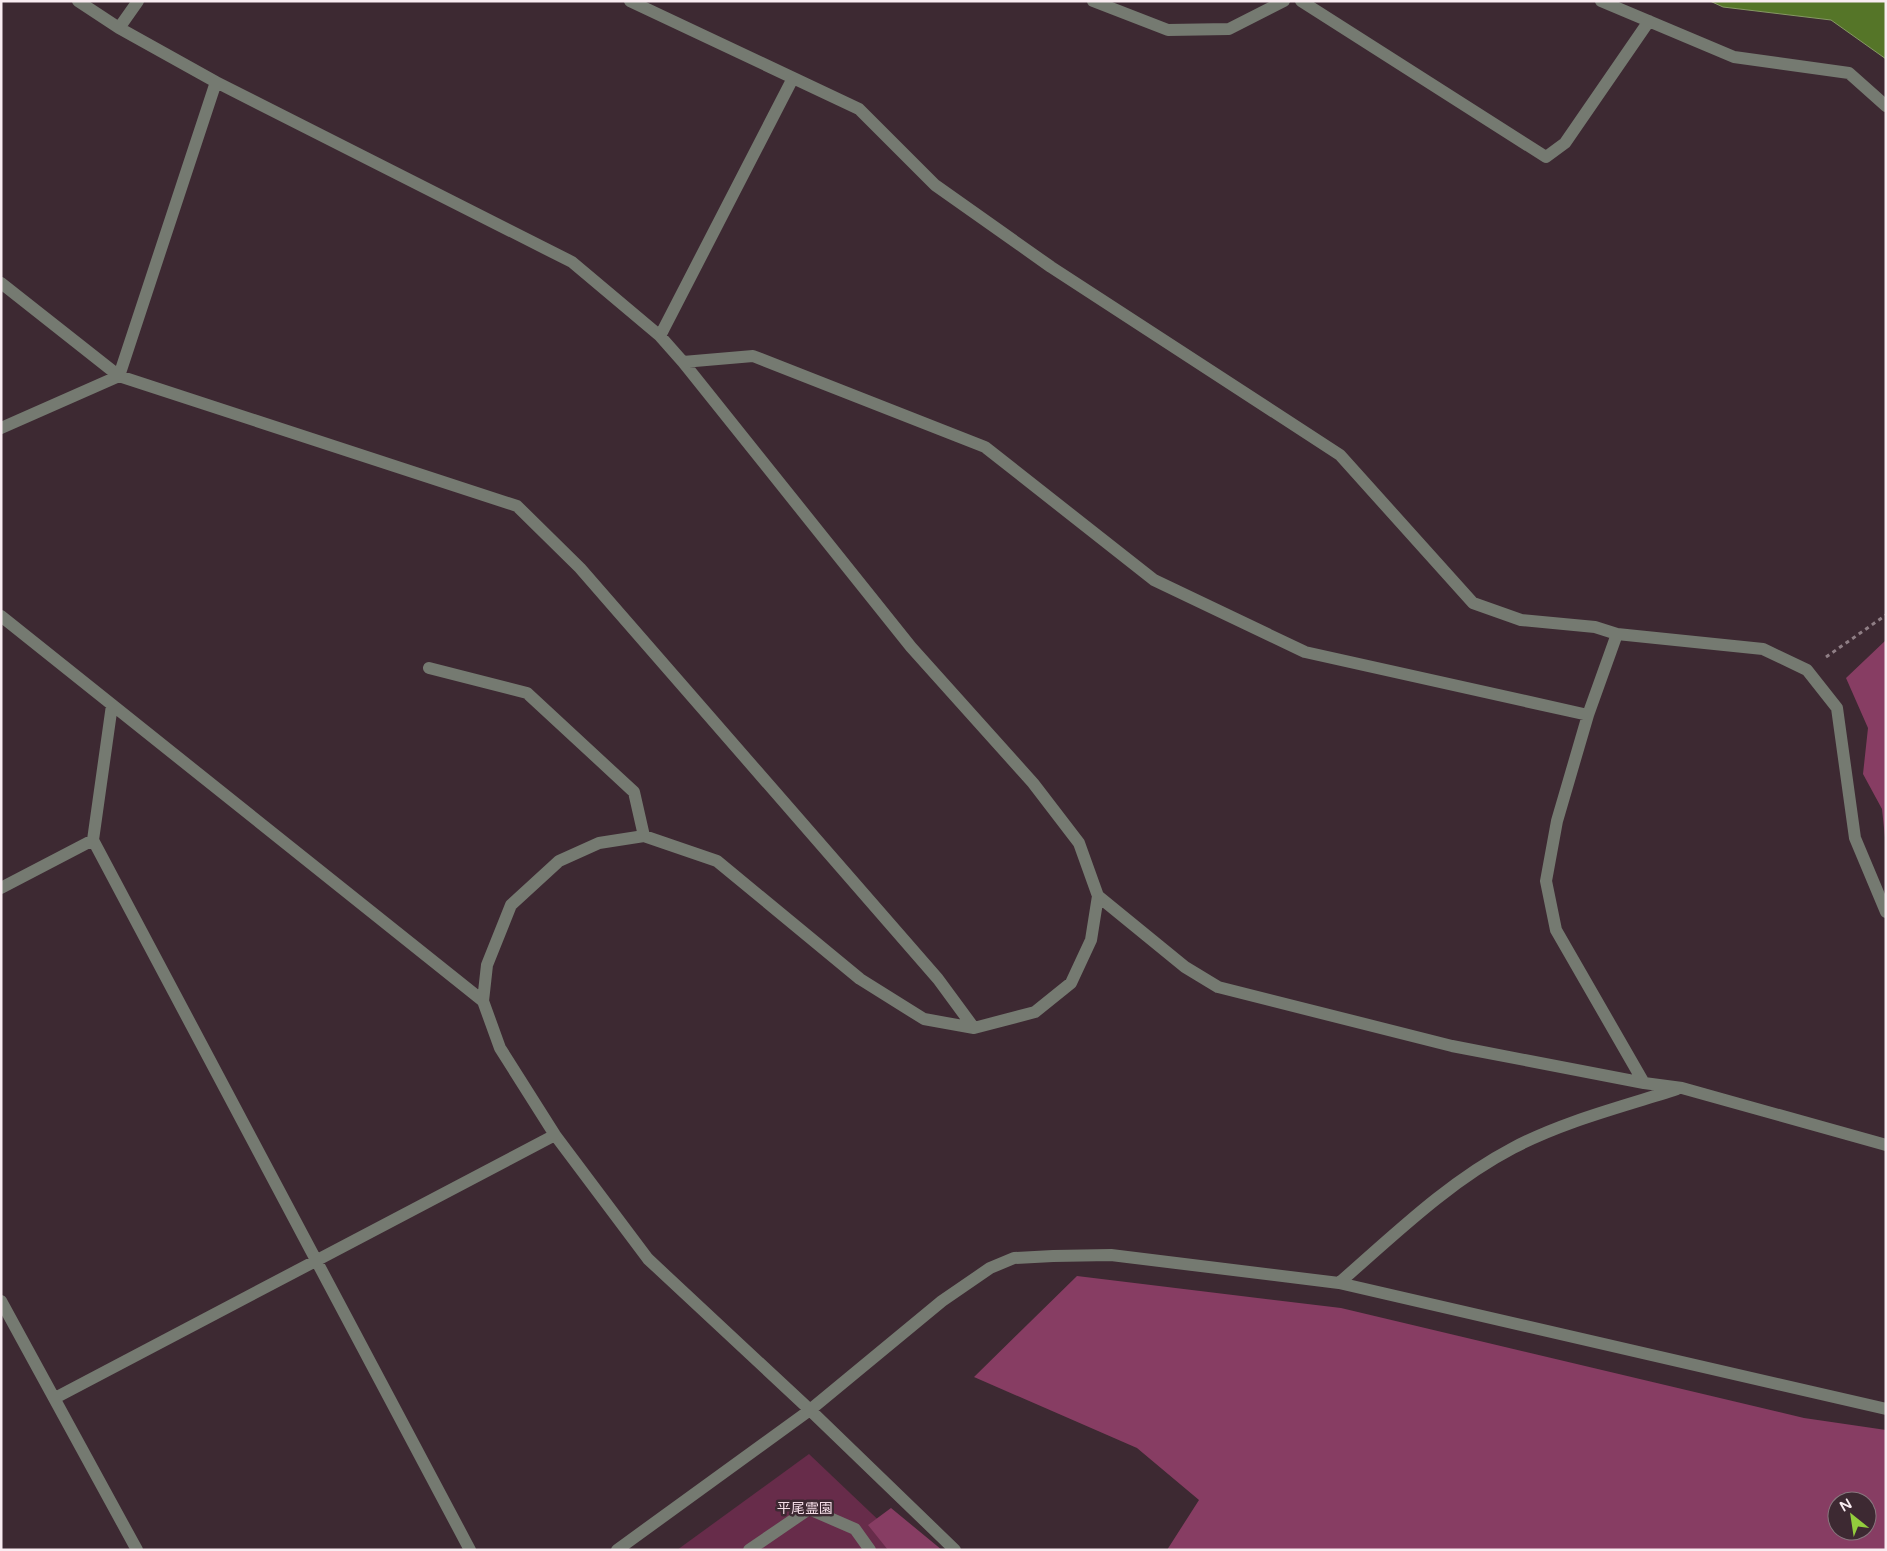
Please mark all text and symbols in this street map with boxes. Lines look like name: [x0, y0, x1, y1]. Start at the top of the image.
north arrow: [1827, 1491, 1877, 1541]
text: N: [1837, 1495, 1855, 1515]
park label: 平尾霊園: [777, 1500, 833, 1517]

